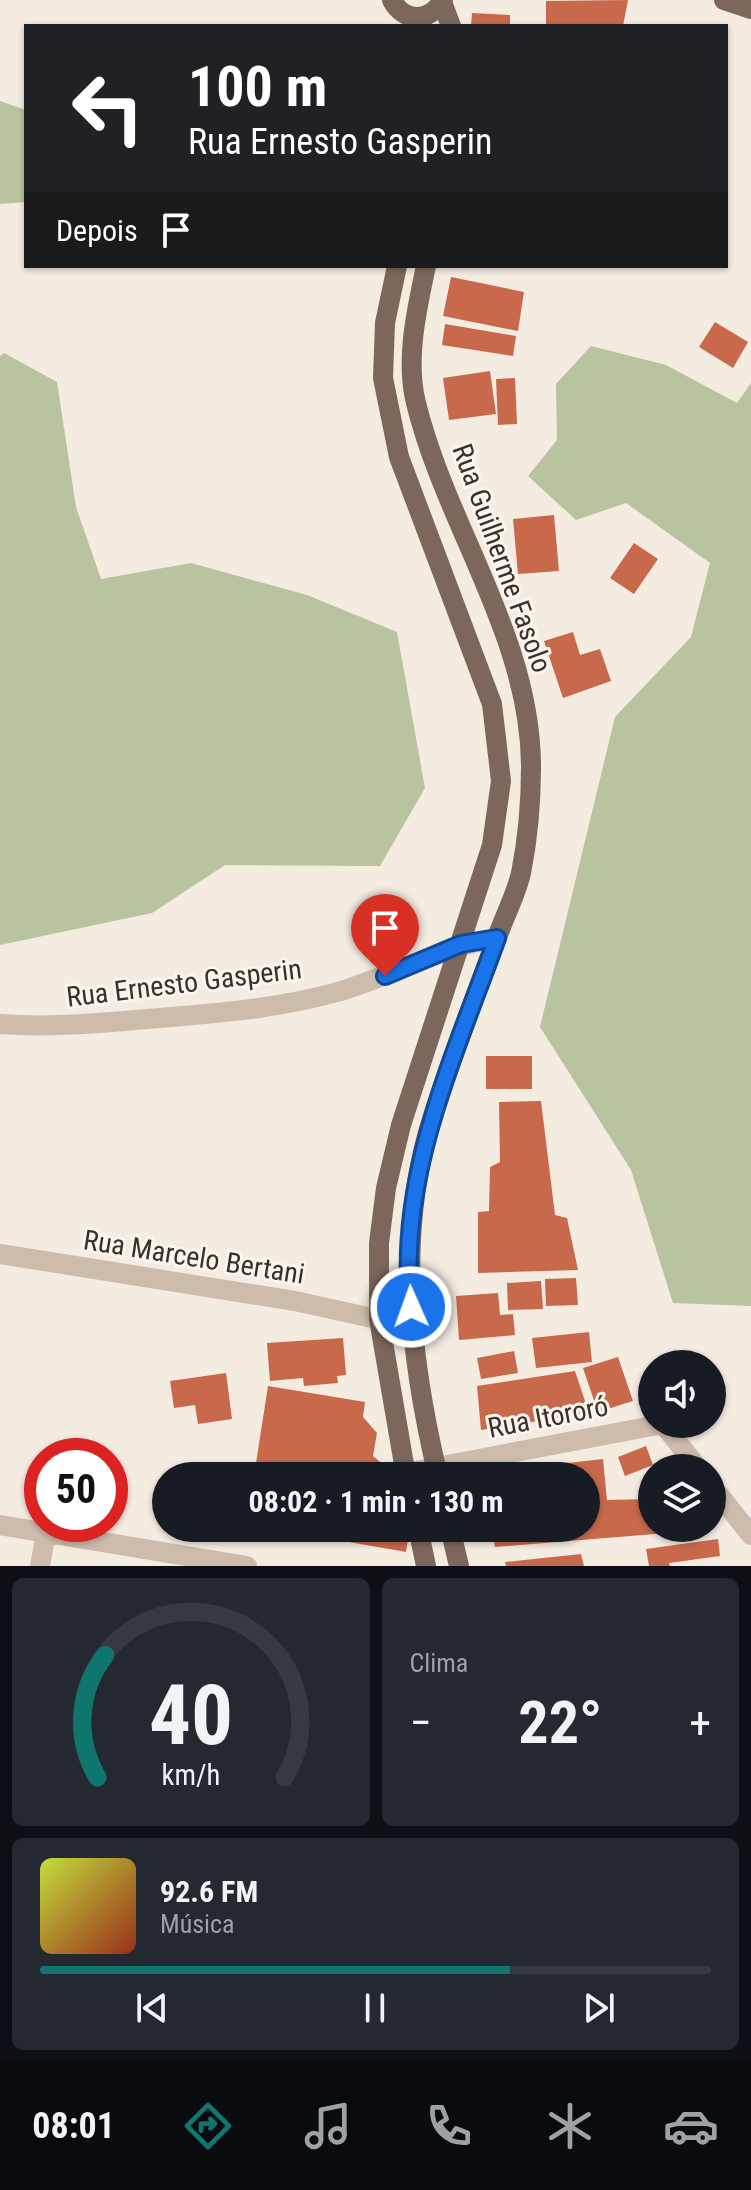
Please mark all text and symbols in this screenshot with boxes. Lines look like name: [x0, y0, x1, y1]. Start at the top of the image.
text: 100 m: [188, 54, 327, 120]
icon: left: [56, 56, 160, 160]
text: Rua Ernesto Gasperin: [188, 121, 492, 163]
icon: arrive: [154, 208, 198, 252]
text: Depois: [56, 213, 138, 248]
street label: Rua Guilherme Fasolo: [445, 439, 559, 677]
pin: [351, 894, 419, 976]
icon: arrive: [363, 906, 407, 950]
street label: Rua Ernesto Gasperin: [64, 952, 304, 1014]
street label: Rua Marcelo Bertani: [81, 1223, 307, 1291]
position arrow: [369, 1265, 453, 1349]
map controls: [638, 1350, 726, 1542]
button: sound: [638, 1350, 726, 1438]
street label: Rua Itororó: [485, 1389, 611, 1445]
speed limit sign: 50: [24, 1438, 128, 1542]
button: layers: [638, 1454, 726, 1542]
text: 08:02 · 1 min · 130 m: [249, 1484, 503, 1519]
text: Clima: [410, 1648, 468, 1678]
text: 40: [149, 1667, 233, 1764]
text: 22°: [518, 1687, 602, 1758]
text: −: [410, 1697, 432, 1749]
text: +: [689, 1697, 711, 1749]
text: km/h: [161, 1758, 220, 1792]
text: 92.6 FM: [160, 1874, 258, 1909]
text: Música: [160, 1909, 235, 1939]
icon: previous: [130, 1986, 174, 2030]
icon: pause: [353, 1986, 397, 2030]
icon: next: [577, 1986, 621, 2030]
icon: directions: [180, 2098, 236, 2154]
icon: music: [300, 2098, 356, 2154]
icon: phone: [421, 2098, 477, 2154]
icon: climate: [542, 2098, 598, 2154]
icon: car: [663, 2098, 719, 2154]
text: 08:01: [32, 2105, 115, 2147]

